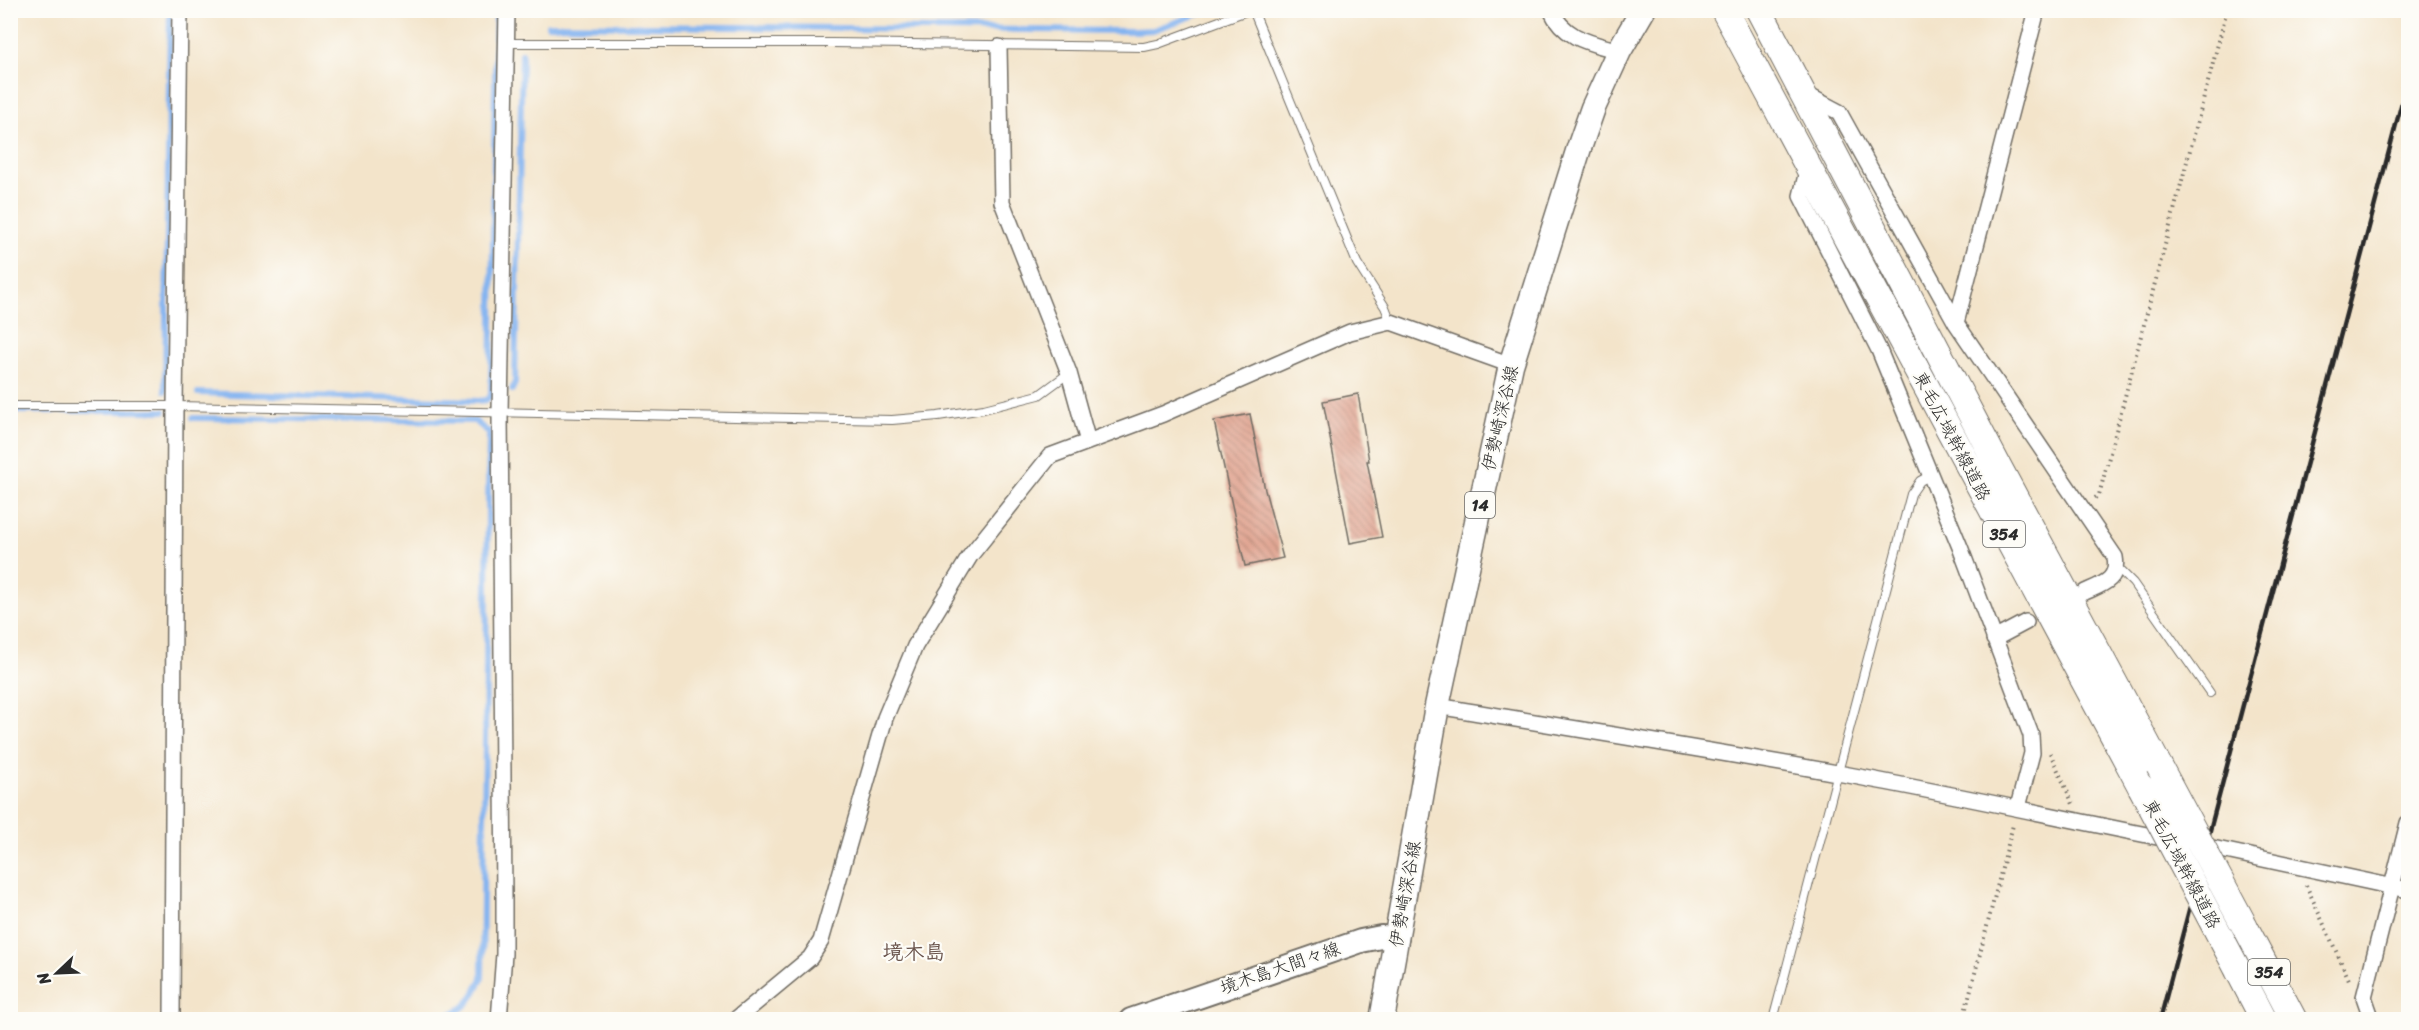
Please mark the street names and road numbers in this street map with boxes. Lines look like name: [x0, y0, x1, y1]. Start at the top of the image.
street label: 伊勢崎深谷線: [1472, 362, 1528, 474]
street label: 東毛広域幹線道路: [1904, 365, 2000, 507]
road number: 14: [1465, 492, 1495, 518]
road number: 354: [1983, 521, 2025, 547]
street label: 東毛広域幹線道路: [2134, 793, 2230, 935]
street label: 伊勢崎深谷線: [1380, 838, 1430, 950]
street label: 境木島大間々線: [1215, 932, 1345, 1004]
road number: 354: [2248, 959, 2290, 985]

